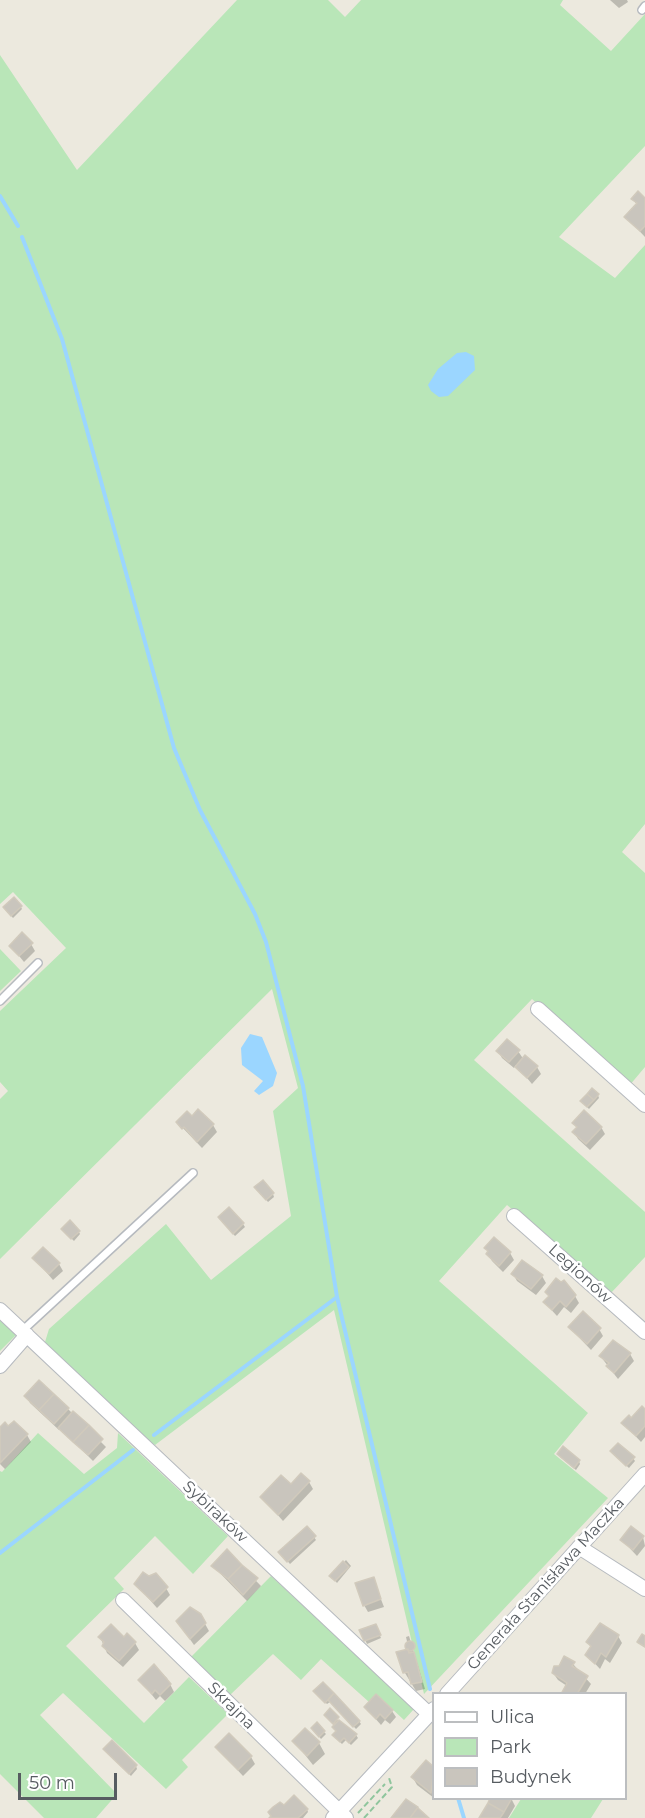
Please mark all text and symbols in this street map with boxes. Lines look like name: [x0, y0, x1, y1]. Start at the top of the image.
street label: Legionów: [544, 1240, 616, 1308]
street label: Sybiraków: [178, 1477, 252, 1547]
street label: Generała Stanisława Maczka: [463, 1494, 629, 1674]
street label: Skrajna: [203, 1678, 259, 1734]
legend: [432, 1692, 627, 1800]
text: Ulica: [490, 1706, 535, 1728]
text: Park: [490, 1736, 531, 1758]
scale bar: [21, 1761, 120, 1799]
text: Budynek: [490, 1766, 571, 1788]
text: 50 m: [29, 1772, 75, 1794]

